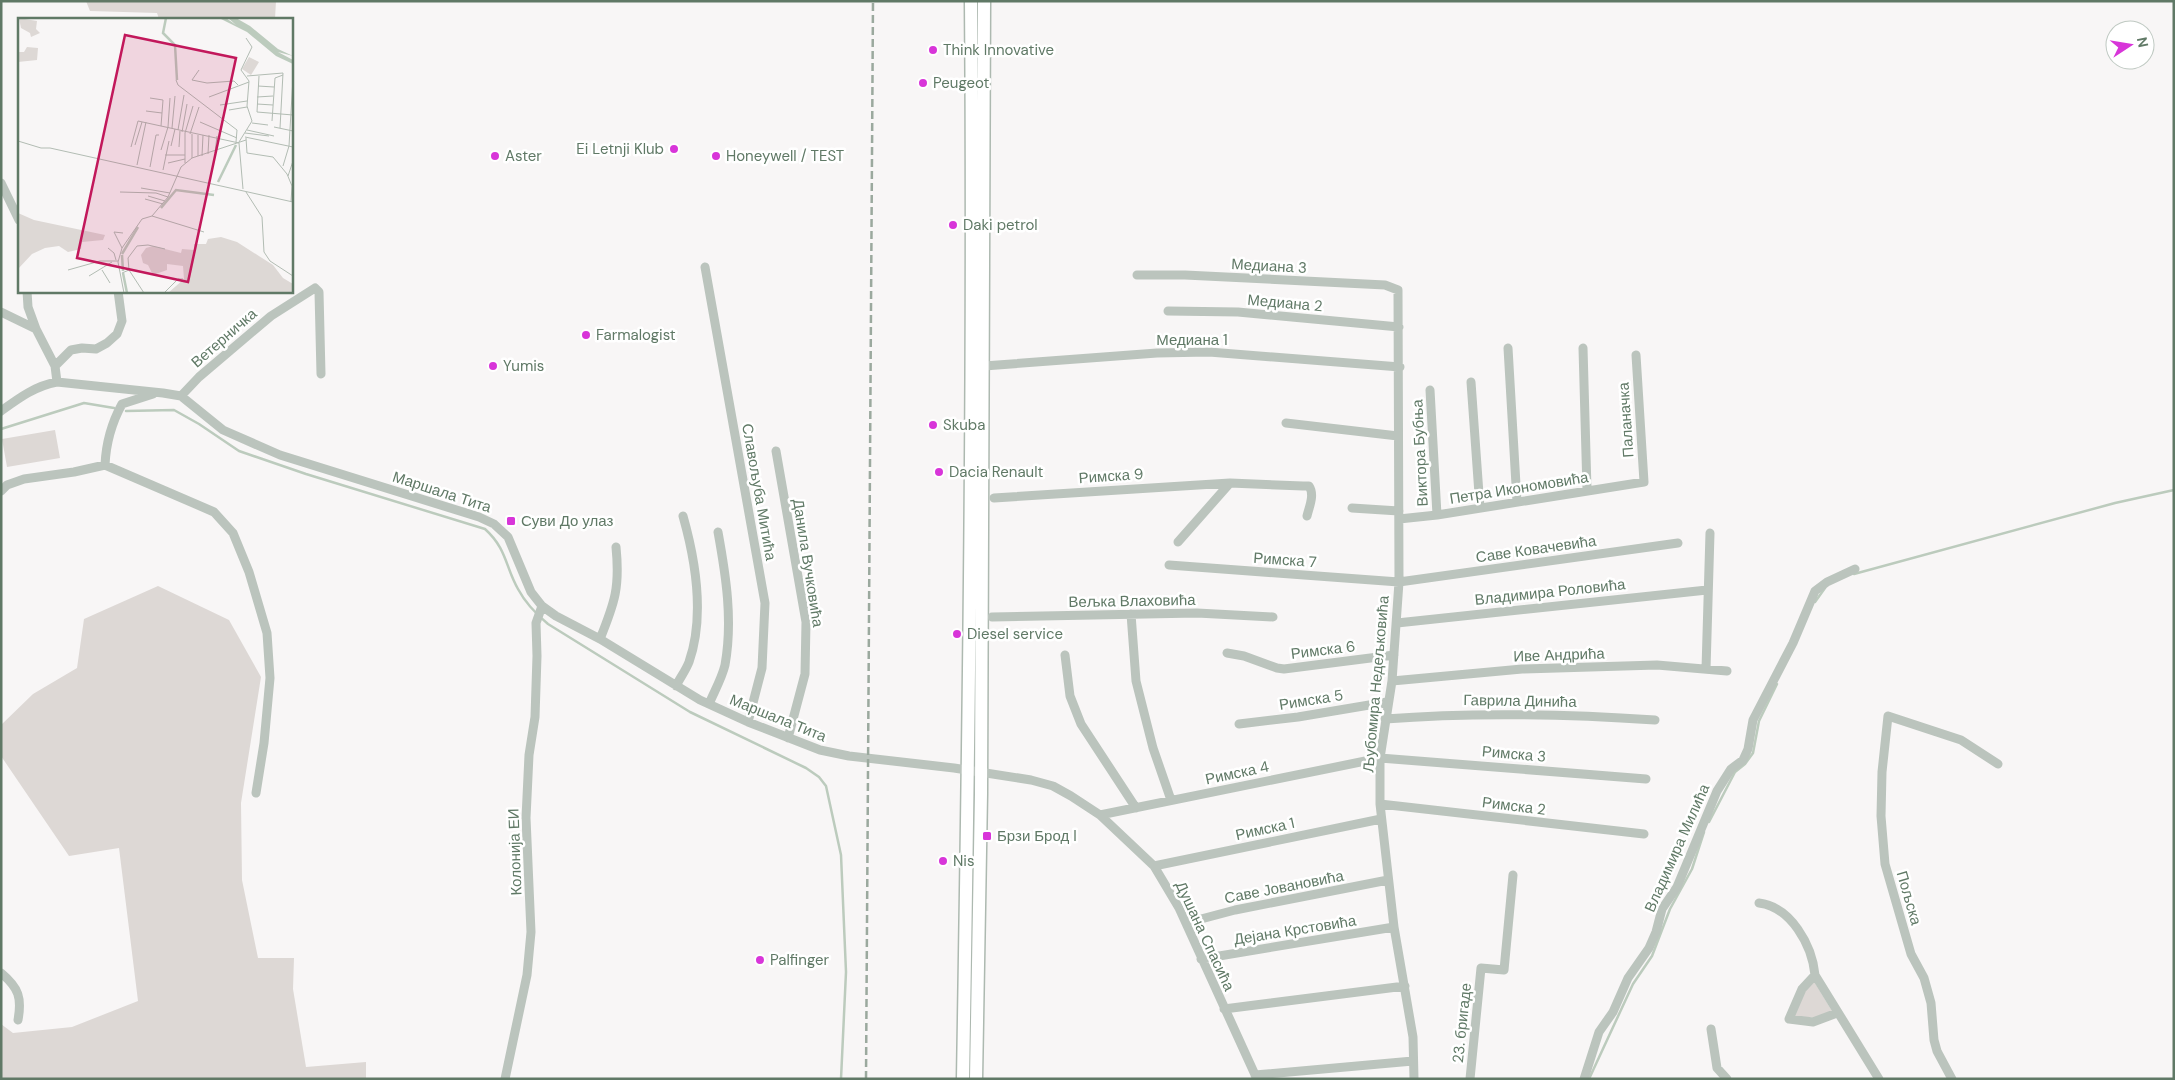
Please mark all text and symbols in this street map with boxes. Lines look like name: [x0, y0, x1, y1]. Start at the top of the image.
inset map: [18, 18, 292, 292]
north arrow: [2105, 20, 2155, 70]
text: N: [2133, 35, 2153, 49]
place label: Think Innovative: [943, 40, 1054, 60]
marker: Think Innovative: [927, 44, 939, 56]
place label: Peugeot: [933, 73, 990, 93]
marker: Peugeot: [917, 77, 929, 89]
place label: Ei Letnji Klub: [576, 139, 664, 159]
marker: Ei Letnji Klub: [668, 143, 680, 155]
place label: Aster: [505, 146, 542, 166]
place label: Honeywell / TEST: [726, 146, 844, 166]
marker: Aster: [489, 150, 501, 162]
marker: Honeywell / TEST: [710, 150, 722, 162]
place label: Daki petrol: [963, 215, 1038, 235]
marker: Daki petrol: [947, 219, 959, 231]
street label: Медиана 3: [1231, 254, 1307, 278]
street label: Медиана 2: [1247, 290, 1323, 316]
street label: Ветерничка: [187, 303, 262, 372]
place label: Farmalogist: [596, 325, 676, 345]
marker: Farmalogist: [580, 329, 592, 341]
street label: Медиана 1: [1156, 330, 1228, 350]
place label: Yumis: [503, 356, 544, 376]
marker: Yumis: [487, 360, 499, 372]
street label: Паланачка: [1613, 381, 1639, 458]
street label: Виктора Бубња: [1407, 398, 1433, 507]
place label: Skuba: [943, 415, 985, 435]
marker: Skuba: [927, 419, 939, 431]
street label: Славољуба Митића: [737, 422, 781, 563]
place label: Dacia Renault: [949, 462, 1044, 482]
street label: Римска 9: [1078, 464, 1144, 488]
marker: Dacia Renault: [933, 466, 945, 478]
street label: Маршала Тита: [390, 467, 495, 518]
street label: Петра Икономовића: [1448, 467, 1591, 509]
street label: Данила Вучковића: [788, 497, 828, 629]
place label: Суви До улаз: [521, 511, 613, 531]
marker: Суви До улаз: [505, 515, 517, 527]
street label: Саве Ковачевића: [1474, 531, 1598, 567]
street label: Римска 7: [1253, 548, 1317, 572]
street label: Владимира Роловића: [1474, 574, 1627, 610]
street label: Вељка Влаховића: [1068, 590, 1196, 612]
street label: Љубомира Недељковића: [1358, 594, 1394, 773]
place label: Diesel service: [967, 624, 1063, 644]
marker: Diesel service: [951, 628, 963, 640]
street label: Римска 6: [1290, 636, 1356, 664]
street label: Иве Андрића: [1513, 643, 1606, 667]
street label: Римска 5: [1278, 685, 1344, 715]
street label: Маршала Тита: [727, 689, 830, 747]
street label: Гаврила Динића: [1463, 690, 1577, 712]
street label: Римска 3: [1481, 741, 1547, 767]
street label: Римска 4: [1203, 757, 1271, 789]
street label: Владимира Милића: [1640, 780, 1715, 915]
street label: Римска 2: [1481, 792, 1547, 820]
street label: Колонија ЕИ: [503, 808, 527, 896]
street label: Римска 1: [1234, 813, 1296, 845]
place label: Брзи Брод I: [997, 826, 1077, 846]
marker: Брзи Брод I: [981, 830, 993, 842]
place label: Nis: [953, 851, 975, 871]
marker: Nis: [937, 855, 949, 867]
street label: Саве Јовановића: [1223, 866, 1346, 908]
street label: Пољска: [1892, 869, 1926, 928]
street label: Душана Спасића: [1171, 878, 1239, 995]
street label: Дејана Крстовића: [1232, 910, 1358, 950]
place label: Palfinger: [770, 950, 830, 970]
marker: Palfinger: [754, 954, 766, 966]
street label: 23. бригаде: [1448, 982, 1476, 1064]

